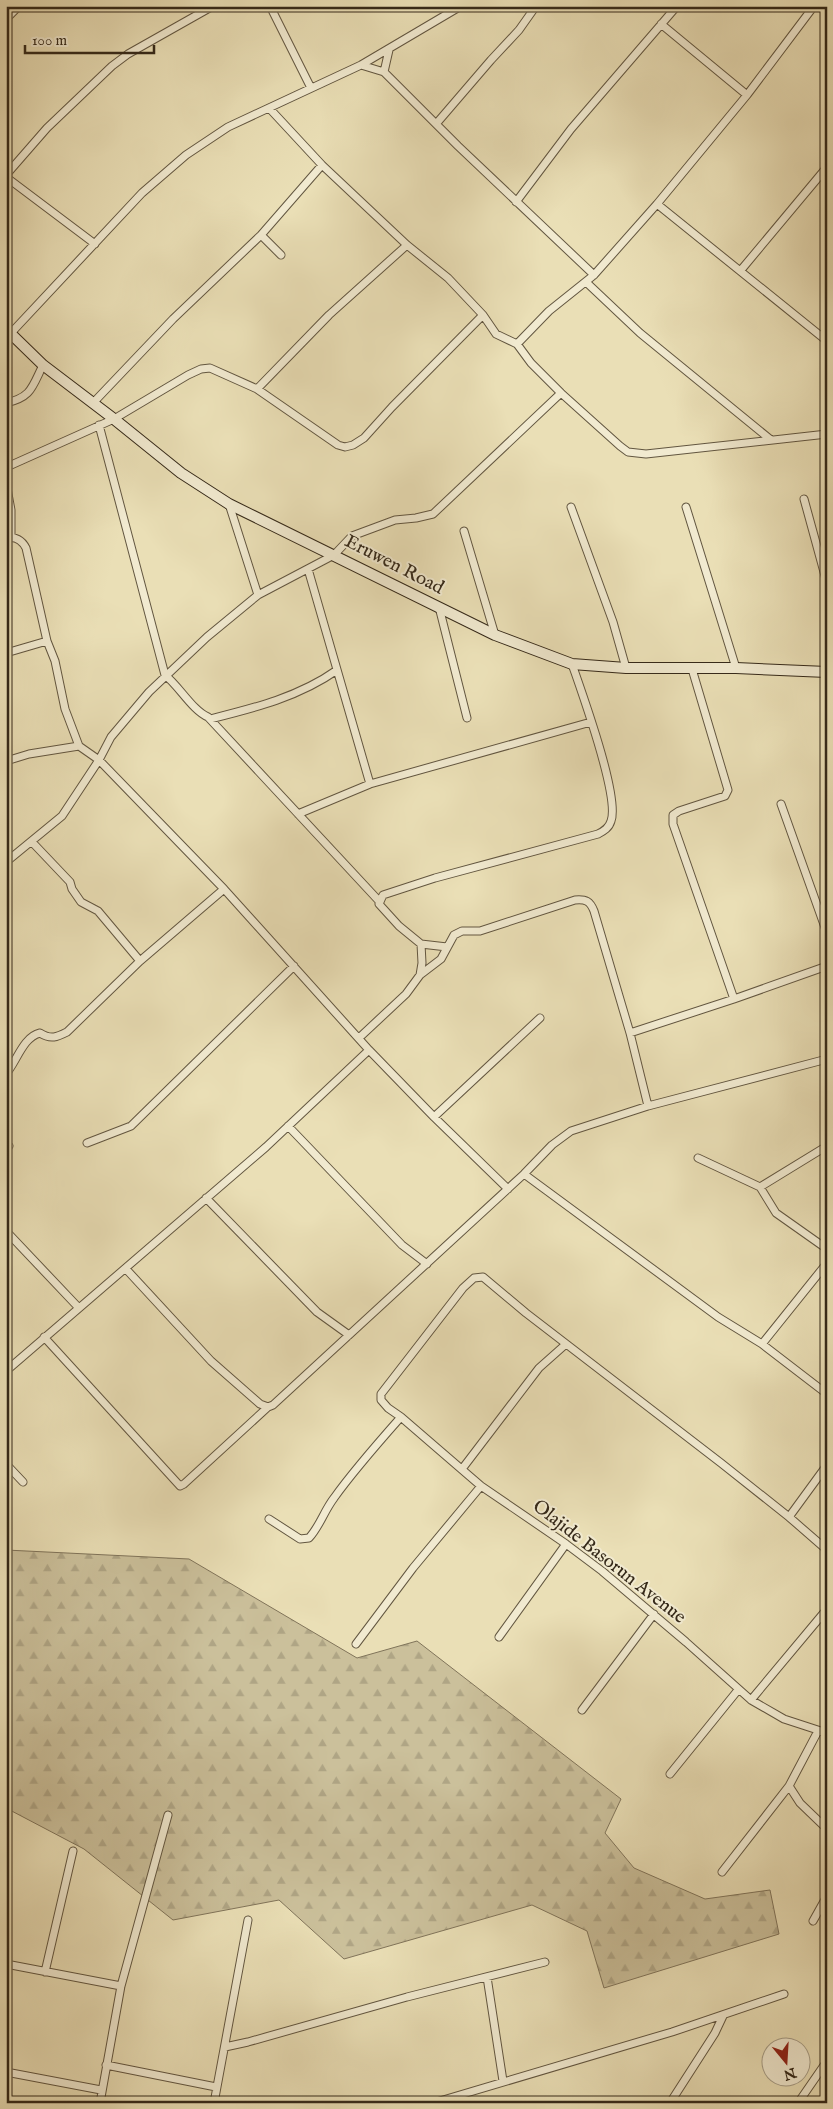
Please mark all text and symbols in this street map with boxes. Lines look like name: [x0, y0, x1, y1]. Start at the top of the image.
scale bar: [25, 22, 154, 54]
text: 100 m: [32, 31, 68, 50]
street label: Eruwen Road: [340, 530, 448, 601]
street label: Olajide Basorun Avenue: [527, 1495, 691, 1630]
north arrow: [760, 2036, 810, 2086]
text: N: [781, 2063, 799, 2084]

